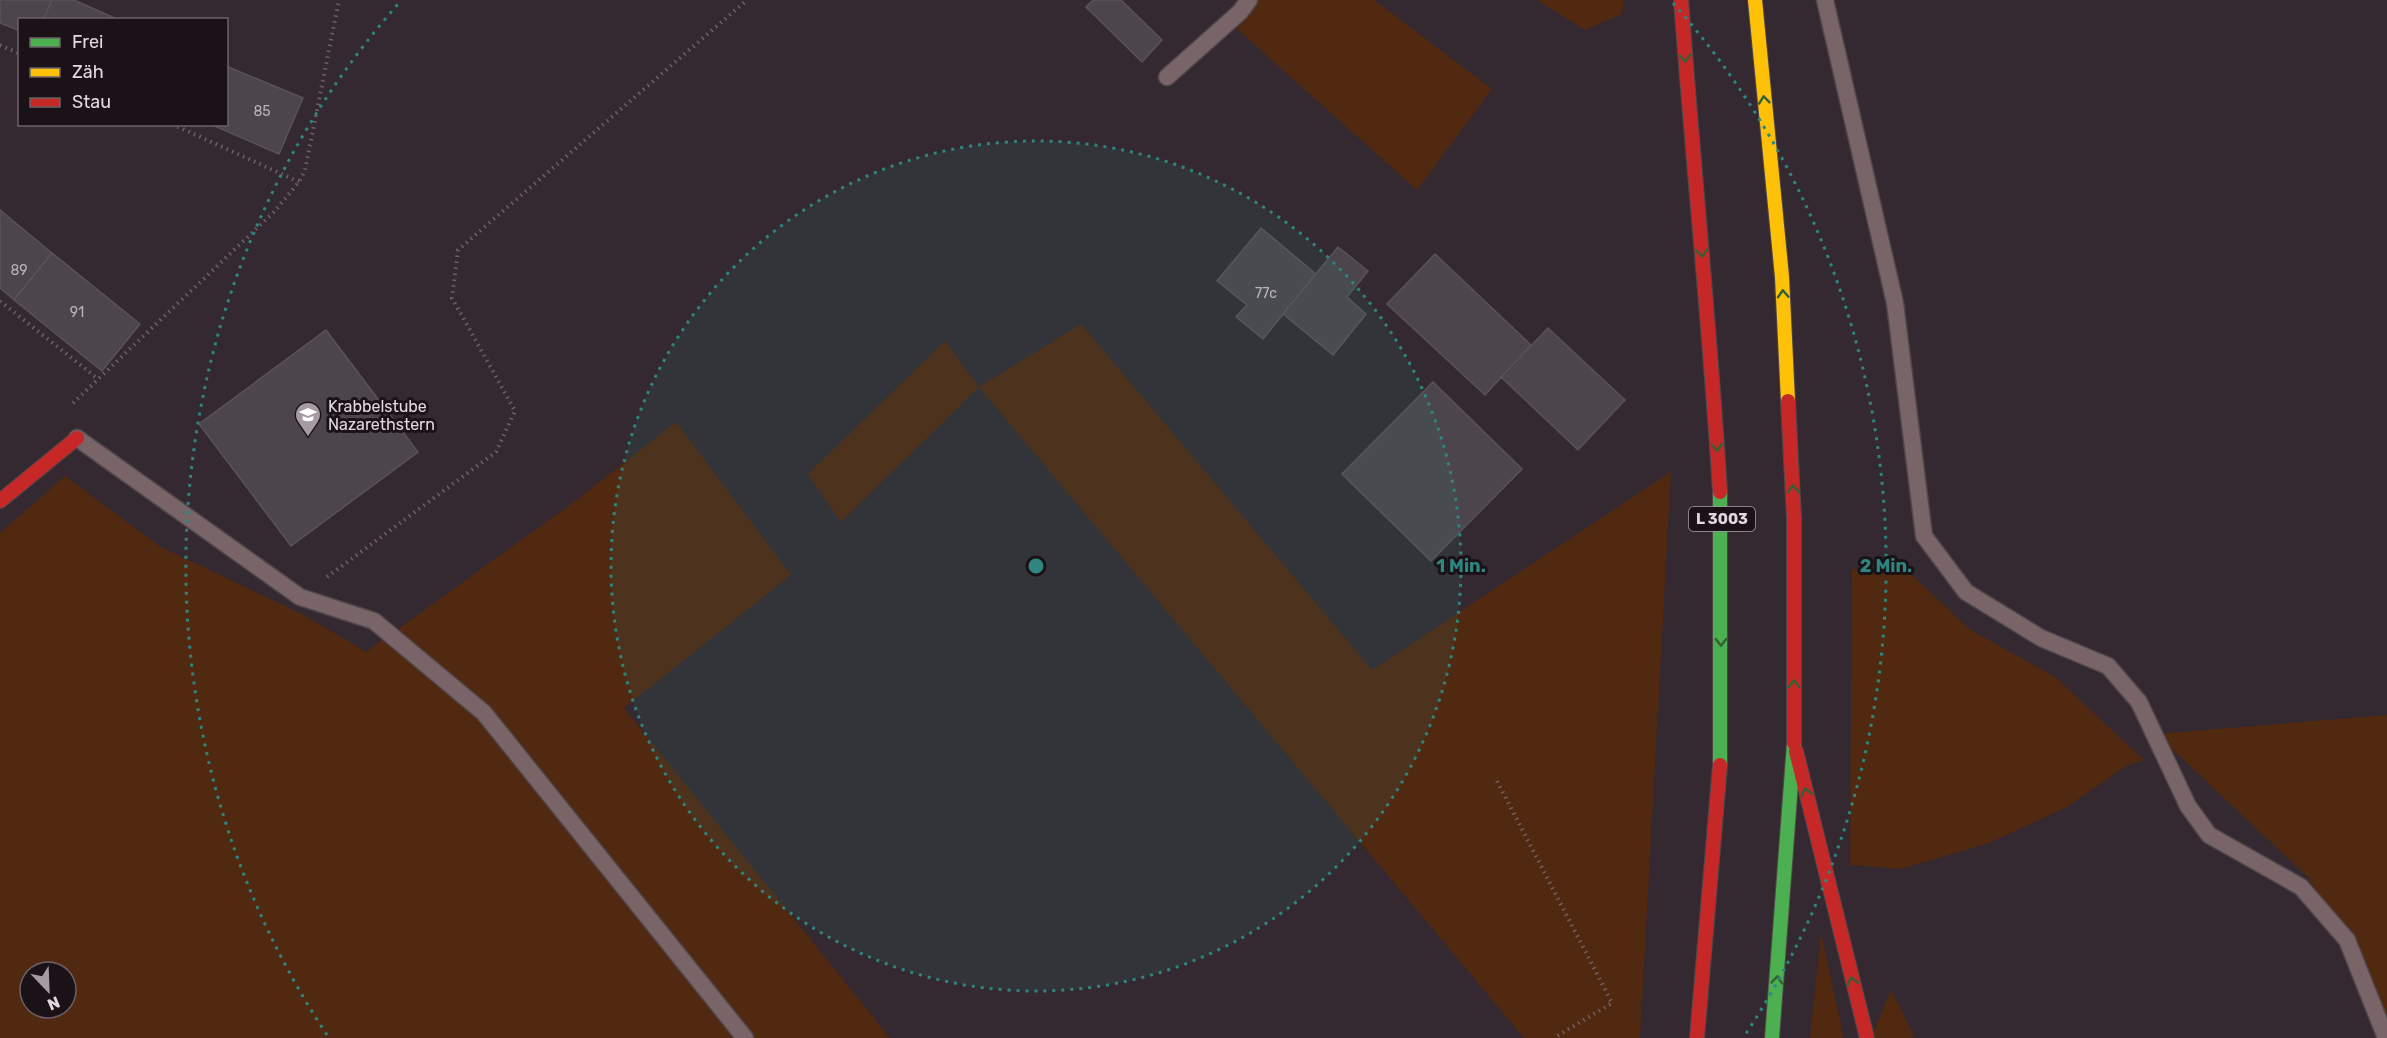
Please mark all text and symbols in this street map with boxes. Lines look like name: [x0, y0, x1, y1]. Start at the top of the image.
legend: [18, 18, 228, 126]
text: Frei: [72, 31, 103, 53]
one-way arrow: [1678, 54, 1691, 63]
text: Zäh: [72, 61, 104, 83]
text: Stau: [72, 91, 111, 113]
one-way arrow: [1758, 96, 1771, 105]
house number: 85: [253, 103, 271, 120]
one-way arrow: [1695, 248, 1708, 257]
house number: 89: [10, 262, 28, 279]
house number: 77c: [1255, 285, 1277, 302]
one-way arrow: [1776, 290, 1789, 299]
house number: 91: [70, 304, 84, 321]
place label: Krabbelstube Nazarethstern: [328, 397, 435, 434]
school or university icon: Krabbelstube Nazarethstern: [293, 400, 323, 438]
one-way arrow: [1711, 442, 1724, 451]
one-way arrow: [1786, 485, 1799, 494]
road number: L 3003: [1689, 507, 1755, 531]
text: 1 Min.: [1436, 555, 1486, 577]
text: 2 Min.: [1860, 555, 1912, 577]
centre of rings: [1026, 556, 1046, 576]
one-way arrow: [1715, 637, 1727, 646]
one-way arrow: [1788, 680, 1800, 689]
one-way arrow: [1800, 787, 1813, 797]
north arrow: [18, 960, 78, 1020]
one-way arrow: [1770, 975, 1783, 984]
one-way arrow: [1847, 976, 1860, 986]
text: N: [45, 992, 63, 1014]

